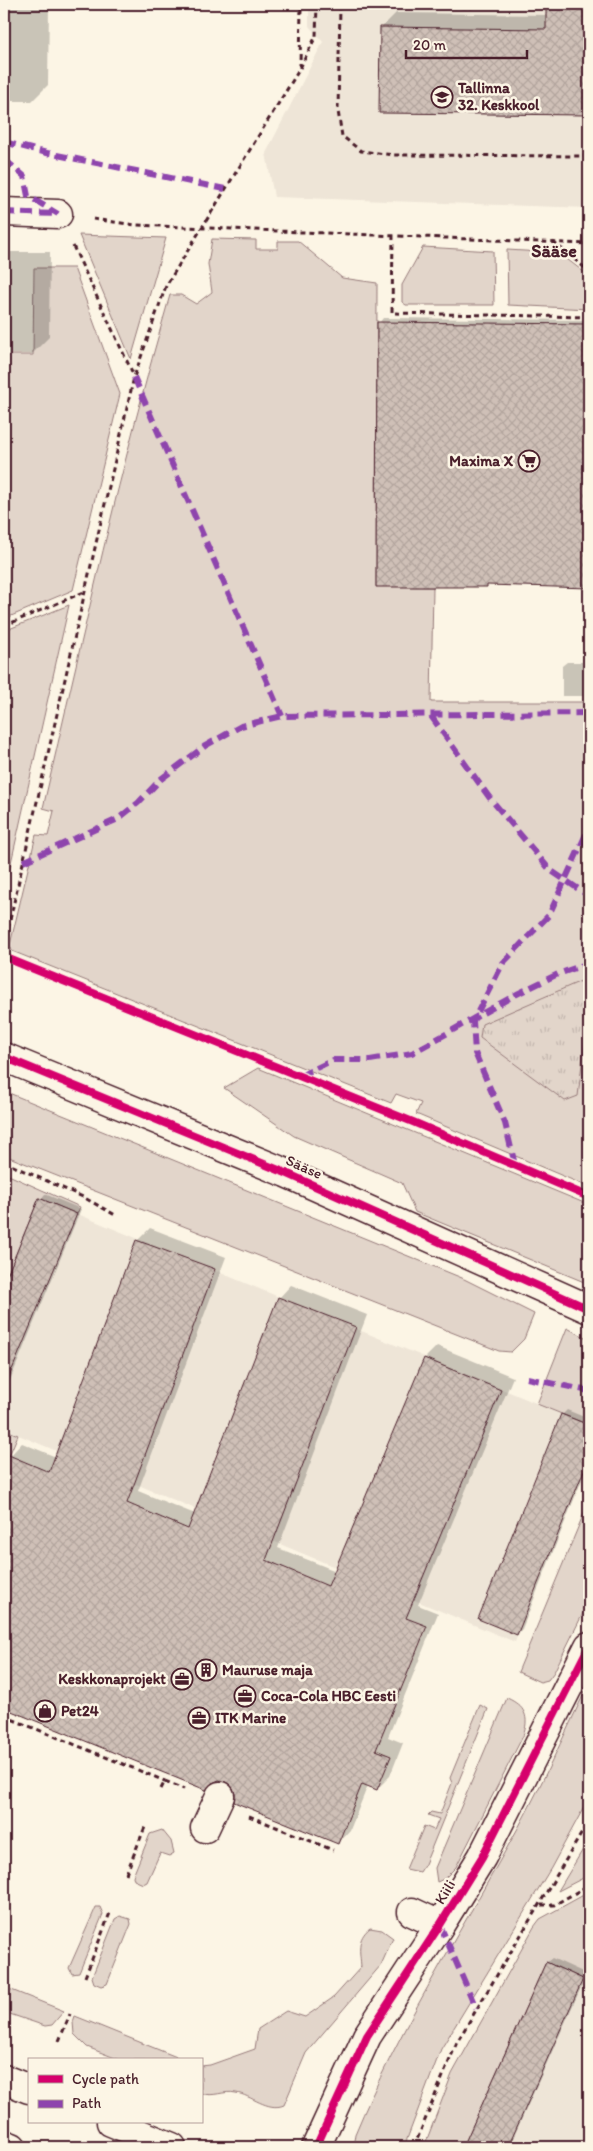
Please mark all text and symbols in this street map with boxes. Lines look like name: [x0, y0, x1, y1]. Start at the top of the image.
scale bar: [406, 28, 527, 60]
text: 20 m: [413, 36, 447, 54]
place label: Tallinna 32. Keskkool: [457, 79, 540, 114]
school or university icon: Tallinna 32. Keskkool: [430, 85, 454, 109]
district label: Sääse: [531, 240, 577, 262]
supermarket icon: Maxima X: [517, 449, 541, 473]
place label: Maxima X: [449, 452, 513, 470]
street label: Sääse: [283, 1151, 325, 1183]
building icon: Mauruse maja: [194, 1658, 218, 1682]
place label: Mauruse maja: [222, 1661, 313, 1680]
office icon: Keskkonaprojekt: [170, 1667, 194, 1691]
place label: Keskkonaprojekt: [58, 1670, 166, 1689]
office icon: Coca-Cola HBC Eesti: [233, 1684, 257, 1708]
place label: Coca-Cola HBC Eesti: [261, 1687, 396, 1705]
shop icon: Pet24: [33, 1699, 57, 1723]
place label: Pet24: [61, 1702, 99, 1720]
office icon: ITK Marine: [187, 1706, 211, 1730]
place label: ITK Marine: [215, 1709, 286, 1727]
street label: Kiili: [431, 1877, 459, 1907]
legend: [28, 2058, 202, 2124]
text: Cycle path: [72, 2070, 139, 2088]
text: Path: [72, 2094, 101, 2112]

